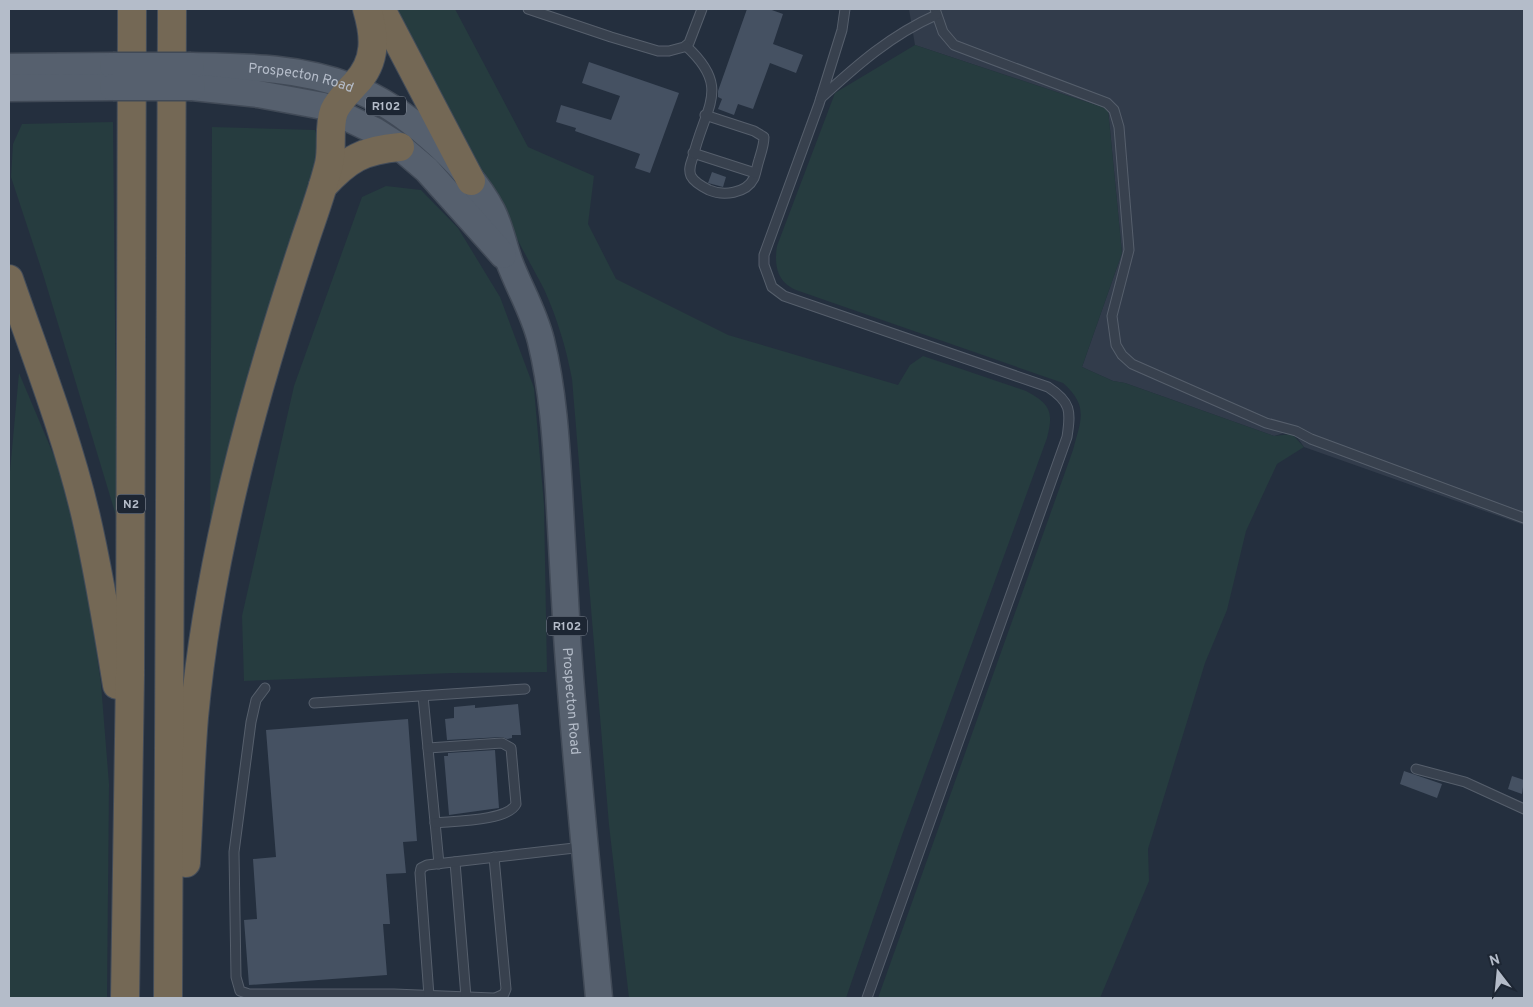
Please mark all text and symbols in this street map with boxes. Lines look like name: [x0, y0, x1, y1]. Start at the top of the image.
street label: Prospecton Road: [248, 61, 356, 97]
road number: R102: [366, 96, 406, 115]
road number: N2: [117, 494, 145, 514]
road number: R102: [547, 616, 587, 636]
street label: Prospecton Road: [558, 647, 583, 755]
north arrow: [1473, 947, 1523, 997]
text: N: [1488, 951, 1502, 971]

